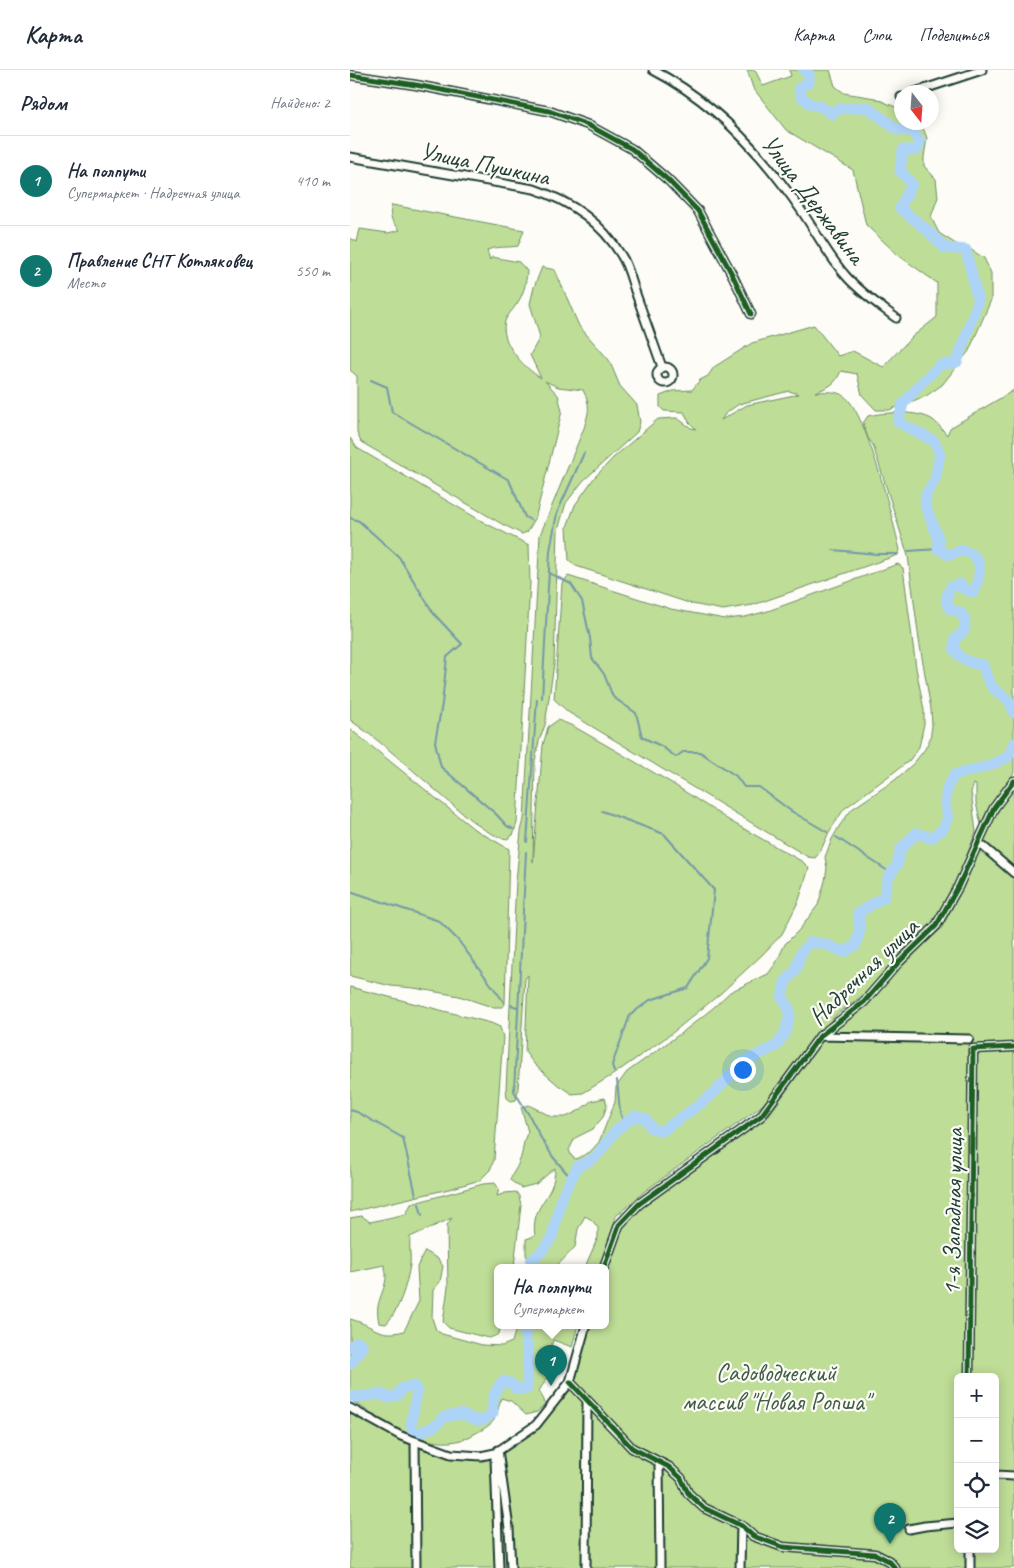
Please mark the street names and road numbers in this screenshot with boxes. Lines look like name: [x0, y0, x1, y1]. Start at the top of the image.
street label: Улица Державина: [754, 129, 874, 273]
street label: Улица Пушкина: [417, 135, 554, 194]
street label: Надречная улица: [802, 910, 927, 1032]
street label: 1-я Западная улица: [936, 1126, 970, 1296]

